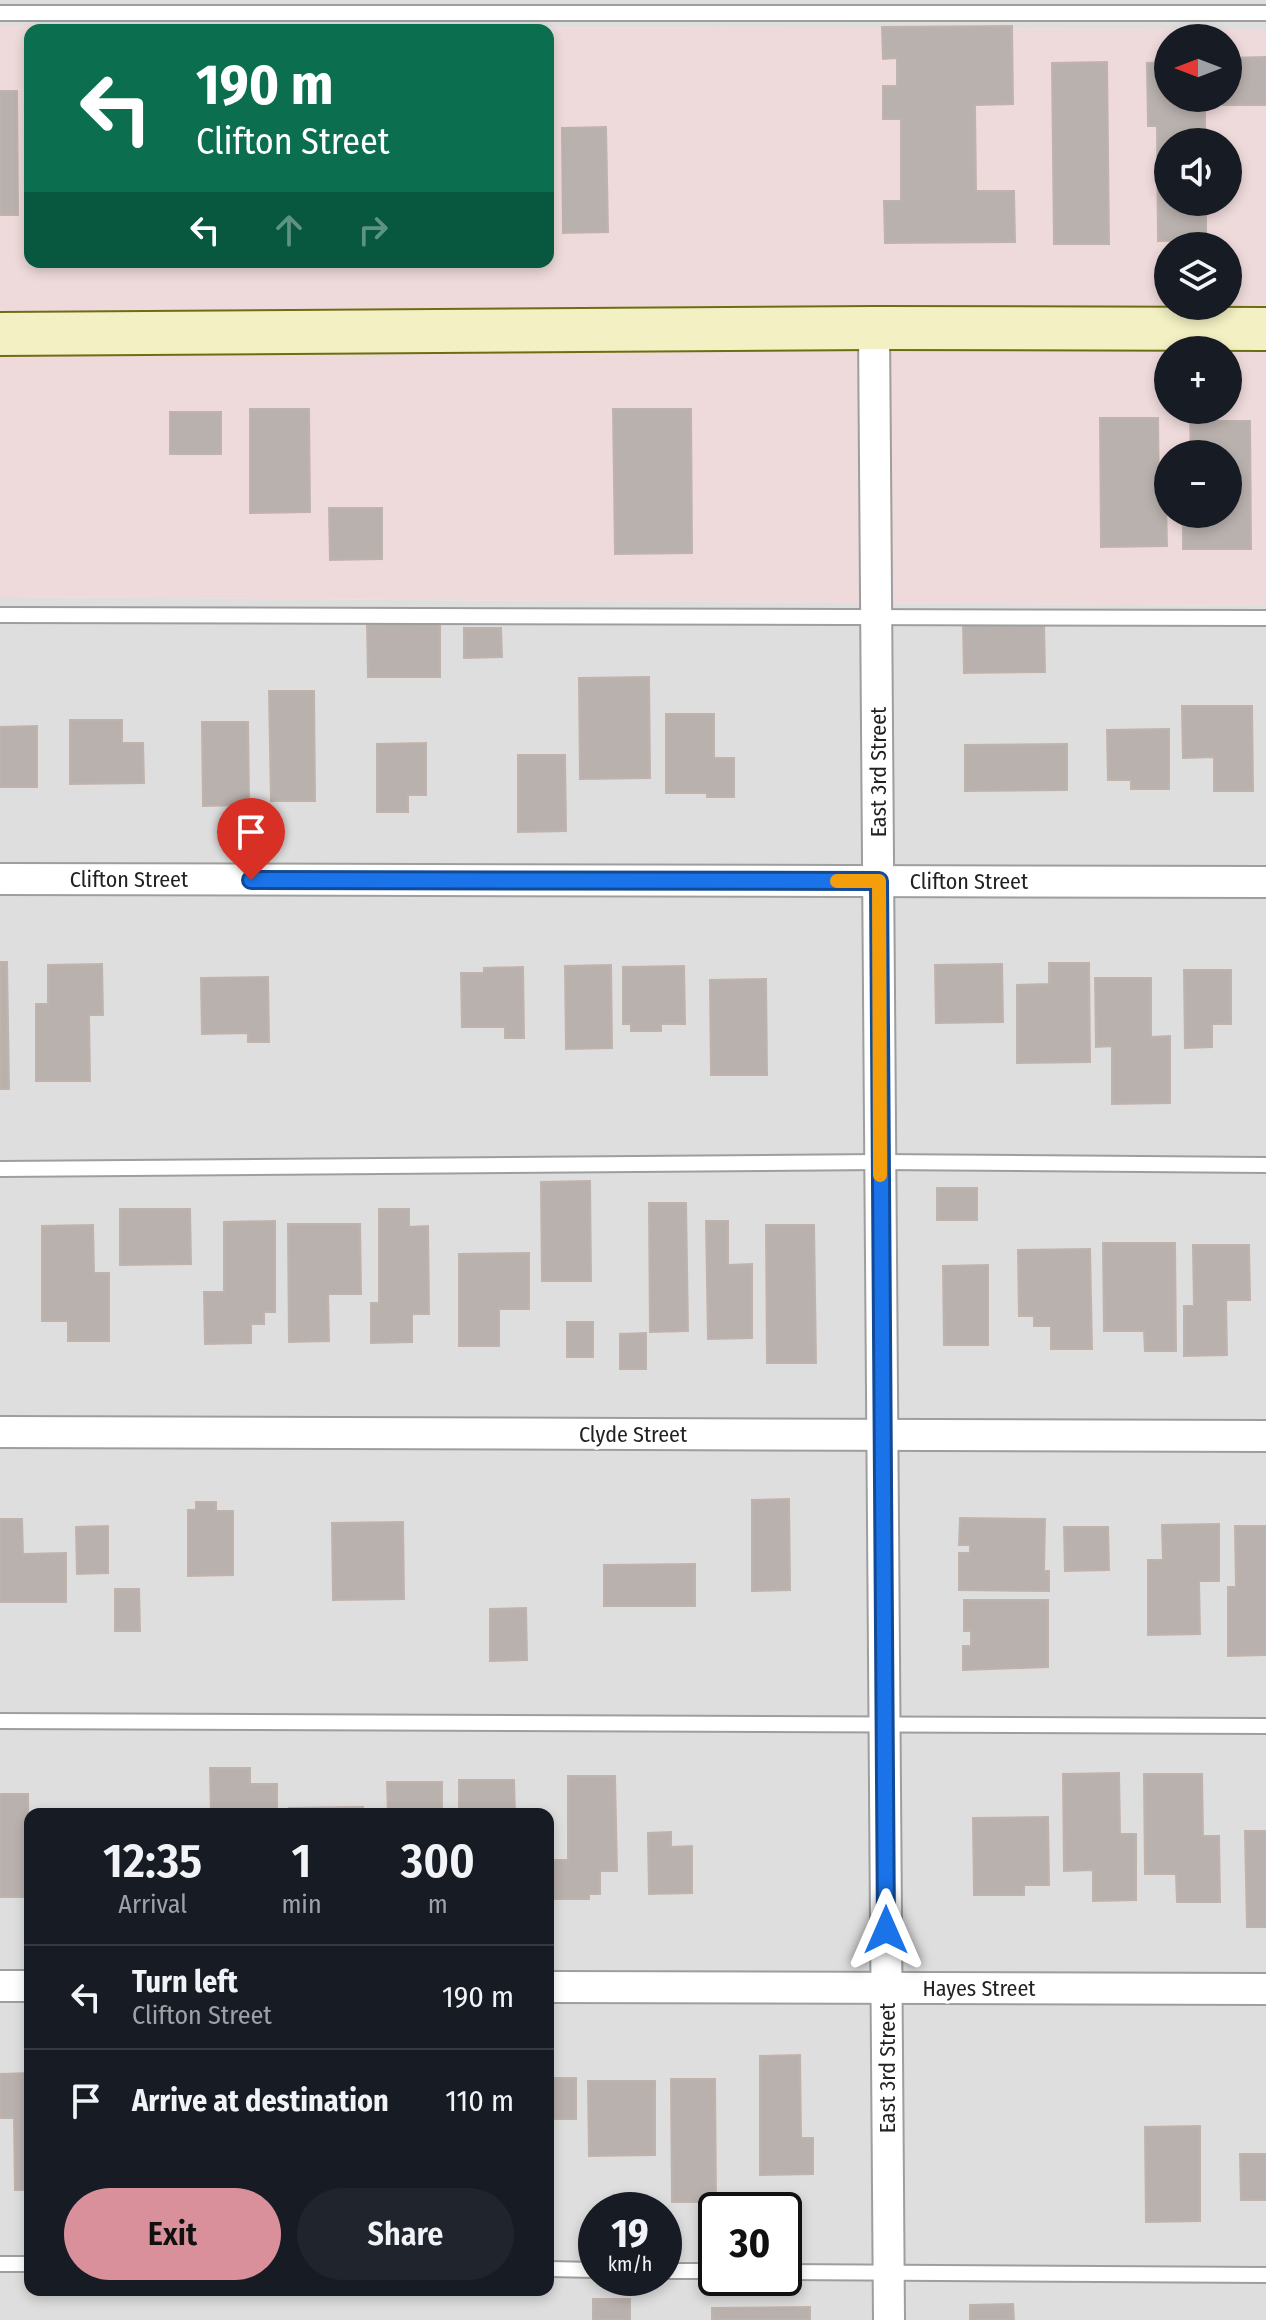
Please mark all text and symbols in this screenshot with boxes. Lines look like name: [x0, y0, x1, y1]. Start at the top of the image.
north arrow: [1154, 24, 1242, 112]
map controls: [1154, 24, 1242, 528]
text: 190 m: [196, 52, 334, 119]
icon: left: [64, 56, 168, 160]
text: Clifton Street: [196, 120, 390, 164]
button: sound: [1154, 128, 1242, 216]
icon: left: [183, 208, 227, 252]
icon: ahead: [267, 208, 311, 252]
icon: right: [351, 208, 395, 252]
button: layers: [1154, 232, 1242, 320]
button: +: [1154, 336, 1242, 424]
button: −: [1154, 440, 1242, 528]
street label: East 3rd Street: [865, 706, 892, 837]
pin: [217, 798, 285, 880]
icon: arrive: [229, 810, 273, 854]
street label: Clifton Street: [70, 866, 189, 893]
street label: Clifton Street: [910, 868, 1029, 895]
street label: Clyde Street: [579, 1421, 688, 1448]
text: 12:35: [103, 1832, 202, 1890]
text: 1: [292, 1832, 311, 1890]
text: 300: [401, 1832, 475, 1890]
position arrow: [844, 1888, 928, 1972]
text: Arrival: [118, 1889, 187, 1920]
text: min: [281, 1889, 322, 1920]
text: m: [428, 1889, 448, 1920]
text: Turn left: [132, 1964, 238, 2000]
icon: left: [64, 1975, 108, 2019]
street label: Hayes Street: [922, 1975, 1036, 2002]
text: 190 m: [442, 1979, 514, 2015]
text: Clifton Street: [132, 2000, 272, 2031]
street label: East 3rd Street: [874, 2002, 901, 2133]
icon: arrive: [64, 2079, 108, 2123]
text: Arrive at destination: [132, 2083, 389, 2119]
text: 110 m: [445, 2083, 514, 2119]
button: Exit: [64, 2188, 281, 2280]
button: Share: [297, 2188, 514, 2280]
speed limit sign: 30: [698, 2192, 802, 2296]
text: 19: [611, 2210, 649, 2258]
text: km/h: [608, 2252, 652, 2276]

